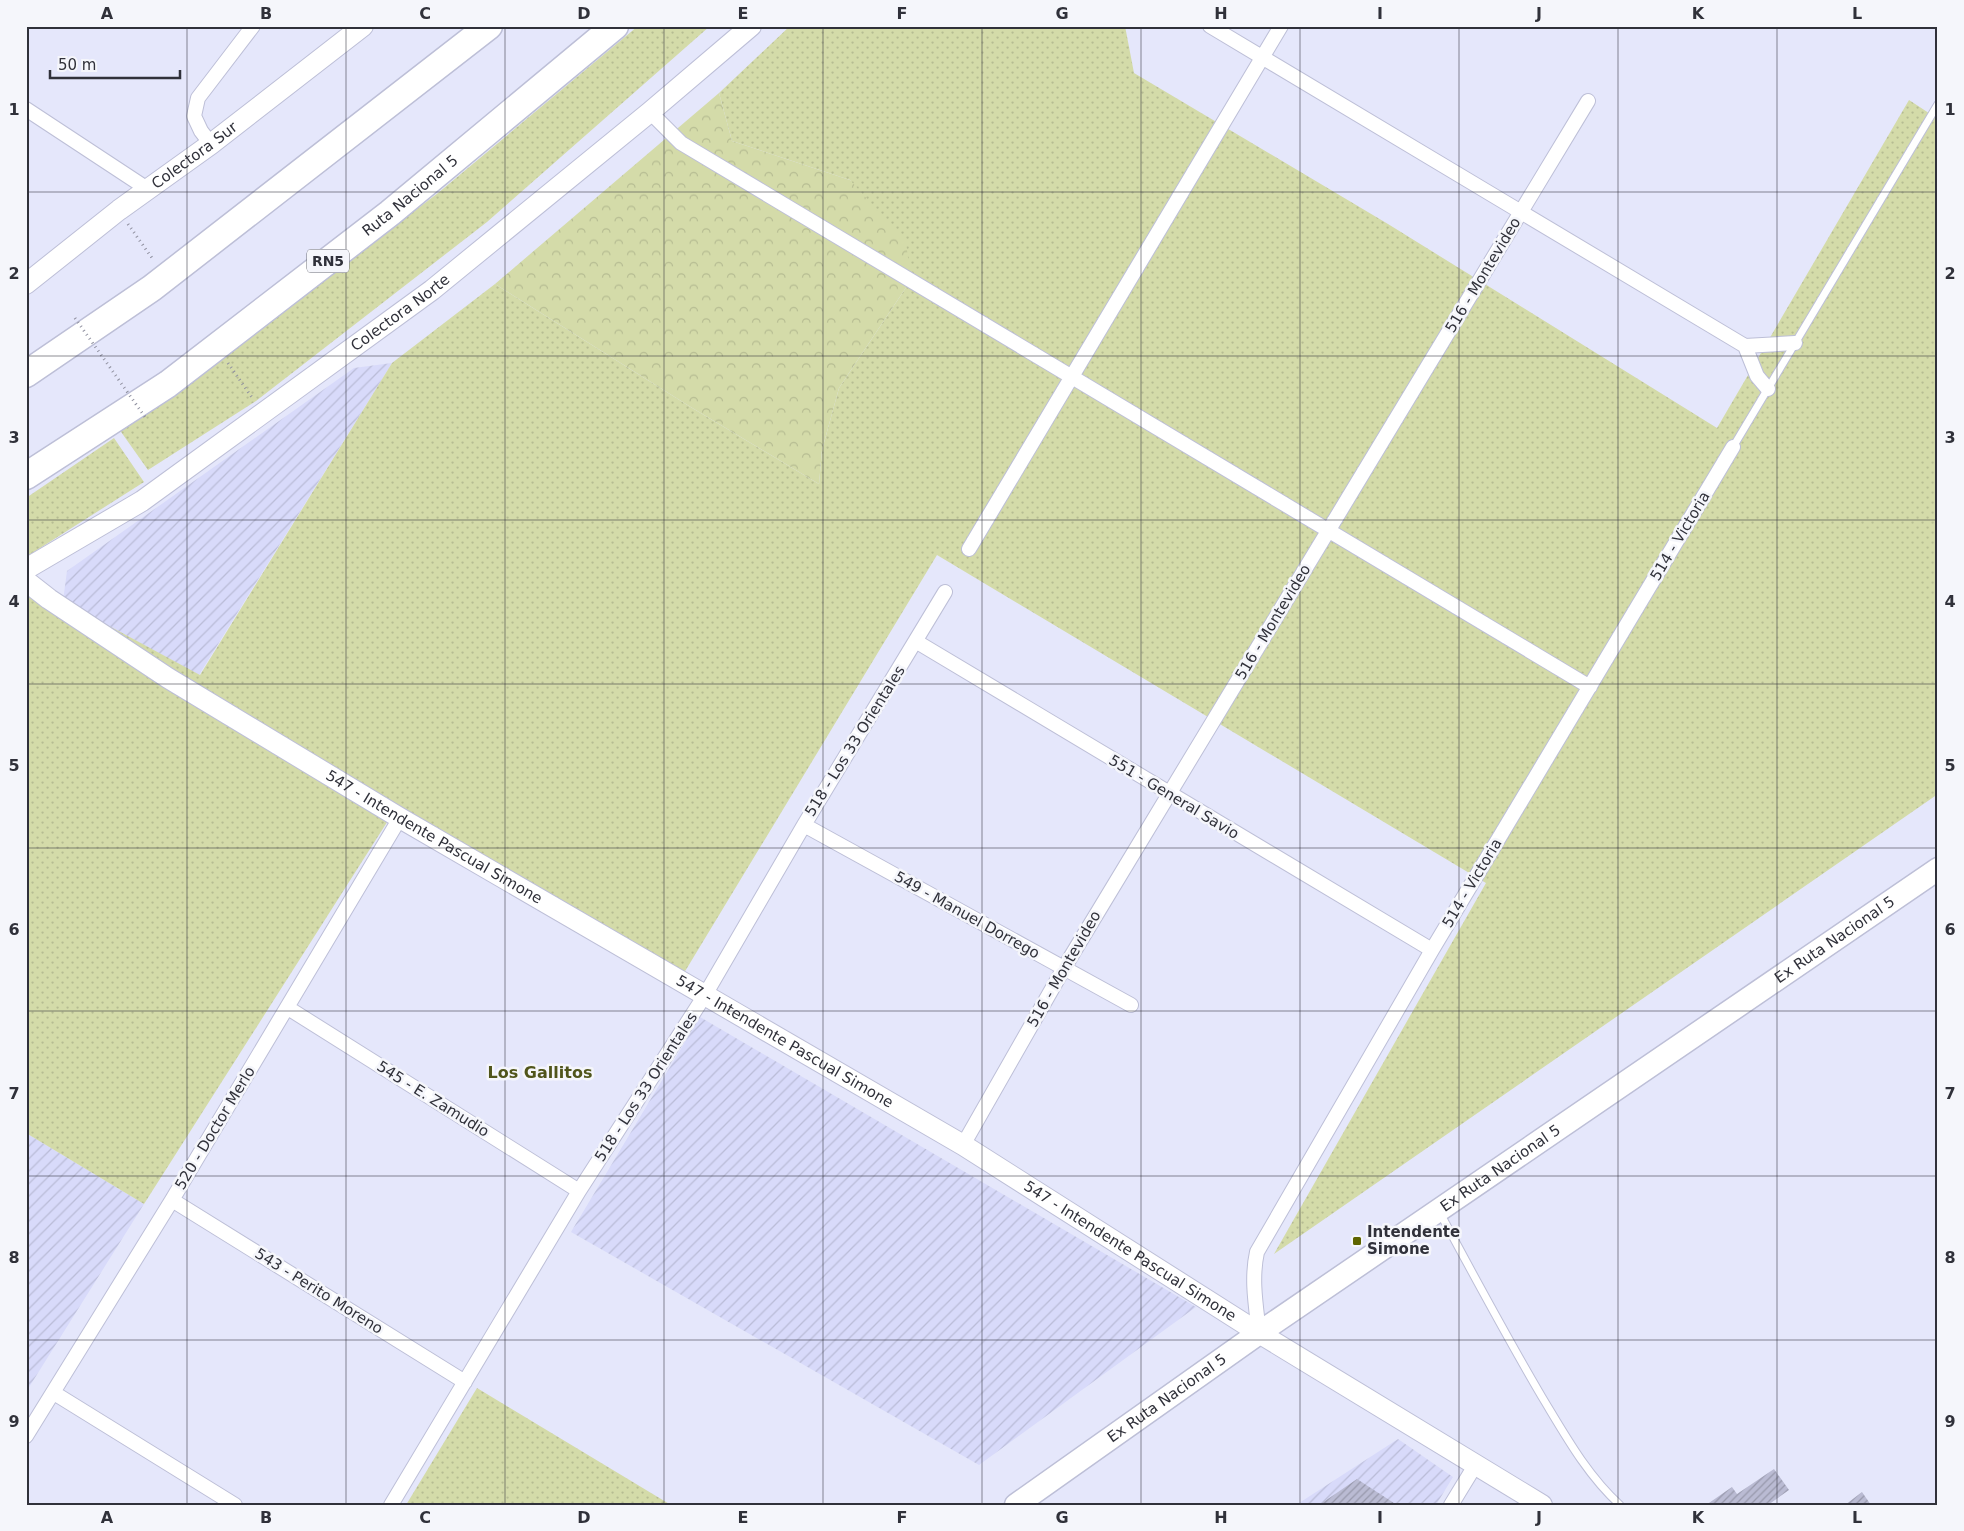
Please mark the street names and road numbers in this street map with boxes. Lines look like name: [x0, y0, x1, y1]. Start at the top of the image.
street label: Colectora Sur: [148, 117, 242, 193]
street label: Ruta Nacional 5: [359, 151, 462, 240]
street label: 516 - Montevideo: [1441, 214, 1525, 336]
road number: RN5: [307, 250, 349, 272]
street label: Colectora Norte: [347, 270, 453, 355]
street label: 514 - Victoria: [1646, 488, 1714, 584]
street label: 516 - Montevideo: [1231, 561, 1315, 683]
street label: 518 - Los 33 Orientales: [801, 662, 909, 820]
street label: 551 - General Savio: [1106, 751, 1242, 843]
street label: 547 - Intendente Pascual Simone: [323, 766, 545, 908]
street label: 514 - Victoria: [1438, 835, 1506, 931]
street label: 549 - Manuel Dorrego: [891, 868, 1043, 962]
street label: Ex Ruta Nacional 5: [1771, 892, 1898, 987]
street label: 516 - Montevideo: [1023, 908, 1105, 1030]
street label: 547 - Intendente Pascual Simone: [673, 971, 897, 1112]
street label: 518 - Los 33 Orientales: [591, 1009, 701, 1165]
street label: 545 - E. Zamudio: [374, 1057, 492, 1141]
street label: 520 - Doctor Merlo: [171, 1063, 259, 1193]
street label: Ex Ruta Nacional 5: [1437, 1121, 1564, 1215]
street label: 547 - Intendente Pascual Simone: [1021, 1177, 1240, 1325]
street label: 543 - Perito Moreno: [252, 1244, 386, 1338]
street label: Ex Ruta Nacional 5: [1104, 1350, 1230, 1446]

